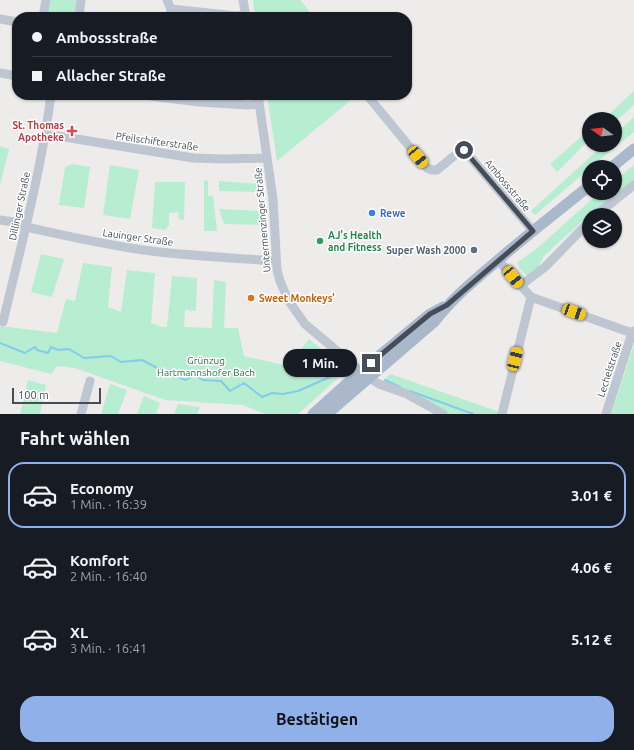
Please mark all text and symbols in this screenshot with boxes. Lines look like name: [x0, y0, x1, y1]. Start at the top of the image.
text: Ambossstraße: [56, 29, 158, 46]
text: Allacher Straße: [56, 67, 166, 84]
north arrow: [582, 112, 622, 152]
map controls: [582, 112, 622, 248]
place label: St. Thomas Apotheke: [12, 120, 64, 143]
marker: St. Thomas Apotheke: [67, 126, 77, 136]
street label: Pfeilschifterstraße: [115, 130, 199, 153]
route start: [455, 141, 473, 159]
car: [406, 144, 430, 170]
street label: Ambossstraße: [483, 157, 532, 213]
button: locate: [582, 160, 622, 200]
street label: Untermenzinger Straße: [252, 167, 273, 273]
street label: Dillinger Straße: [7, 171, 32, 241]
marker: Rewe: [367, 208, 377, 218]
place label: Rewe: [380, 208, 406, 219]
button: layers: [582, 208, 622, 248]
street label: Lauinger Straße: [102, 227, 174, 248]
place label: AJ's Health and Fitness: [328, 230, 382, 253]
marker: AJ's Health and Fitness: [315, 236, 325, 246]
place label: Super Wash 2000: [386, 245, 466, 256]
marker: Super Wash 2000: [469, 245, 479, 255]
car: [501, 264, 525, 290]
marker: Sweet Monkeys': [246, 293, 256, 303]
place label: Sweet Monkeys': [259, 293, 335, 304]
car: [561, 302, 587, 322]
street label: Lechelstraße: [595, 340, 624, 398]
car: [506, 346, 524, 372]
callout: 1 Min.: [283, 349, 357, 377]
route end: [362, 354, 380, 372]
park label: Grünzug Hartmannshofer Bach: [157, 355, 255, 378]
text: 1 Min.: [302, 356, 338, 370]
scale bar: [12, 386, 101, 405]
text: 100 m: [18, 389, 49, 401]
text: Fahrt wählen: [20, 428, 130, 448]
icon: car: [22, 477, 58, 513]
text: Economy: [70, 480, 134, 497]
text: 3.01 €: [571, 487, 612, 504]
text: 1 Min. · 16:39: [70, 497, 147, 511]
icon: car: [22, 549, 58, 585]
text: Komfort: [70, 552, 129, 569]
text: 4.06 €: [571, 559, 612, 576]
text: 2 Min. · 16:40: [70, 569, 147, 583]
icon: car: [22, 621, 58, 657]
text: XL: [70, 624, 88, 641]
text: 5.12 €: [571, 631, 612, 648]
text: 3 Min. · 16:41: [70, 641, 147, 655]
button: Bestätigen: [20, 696, 614, 742]

